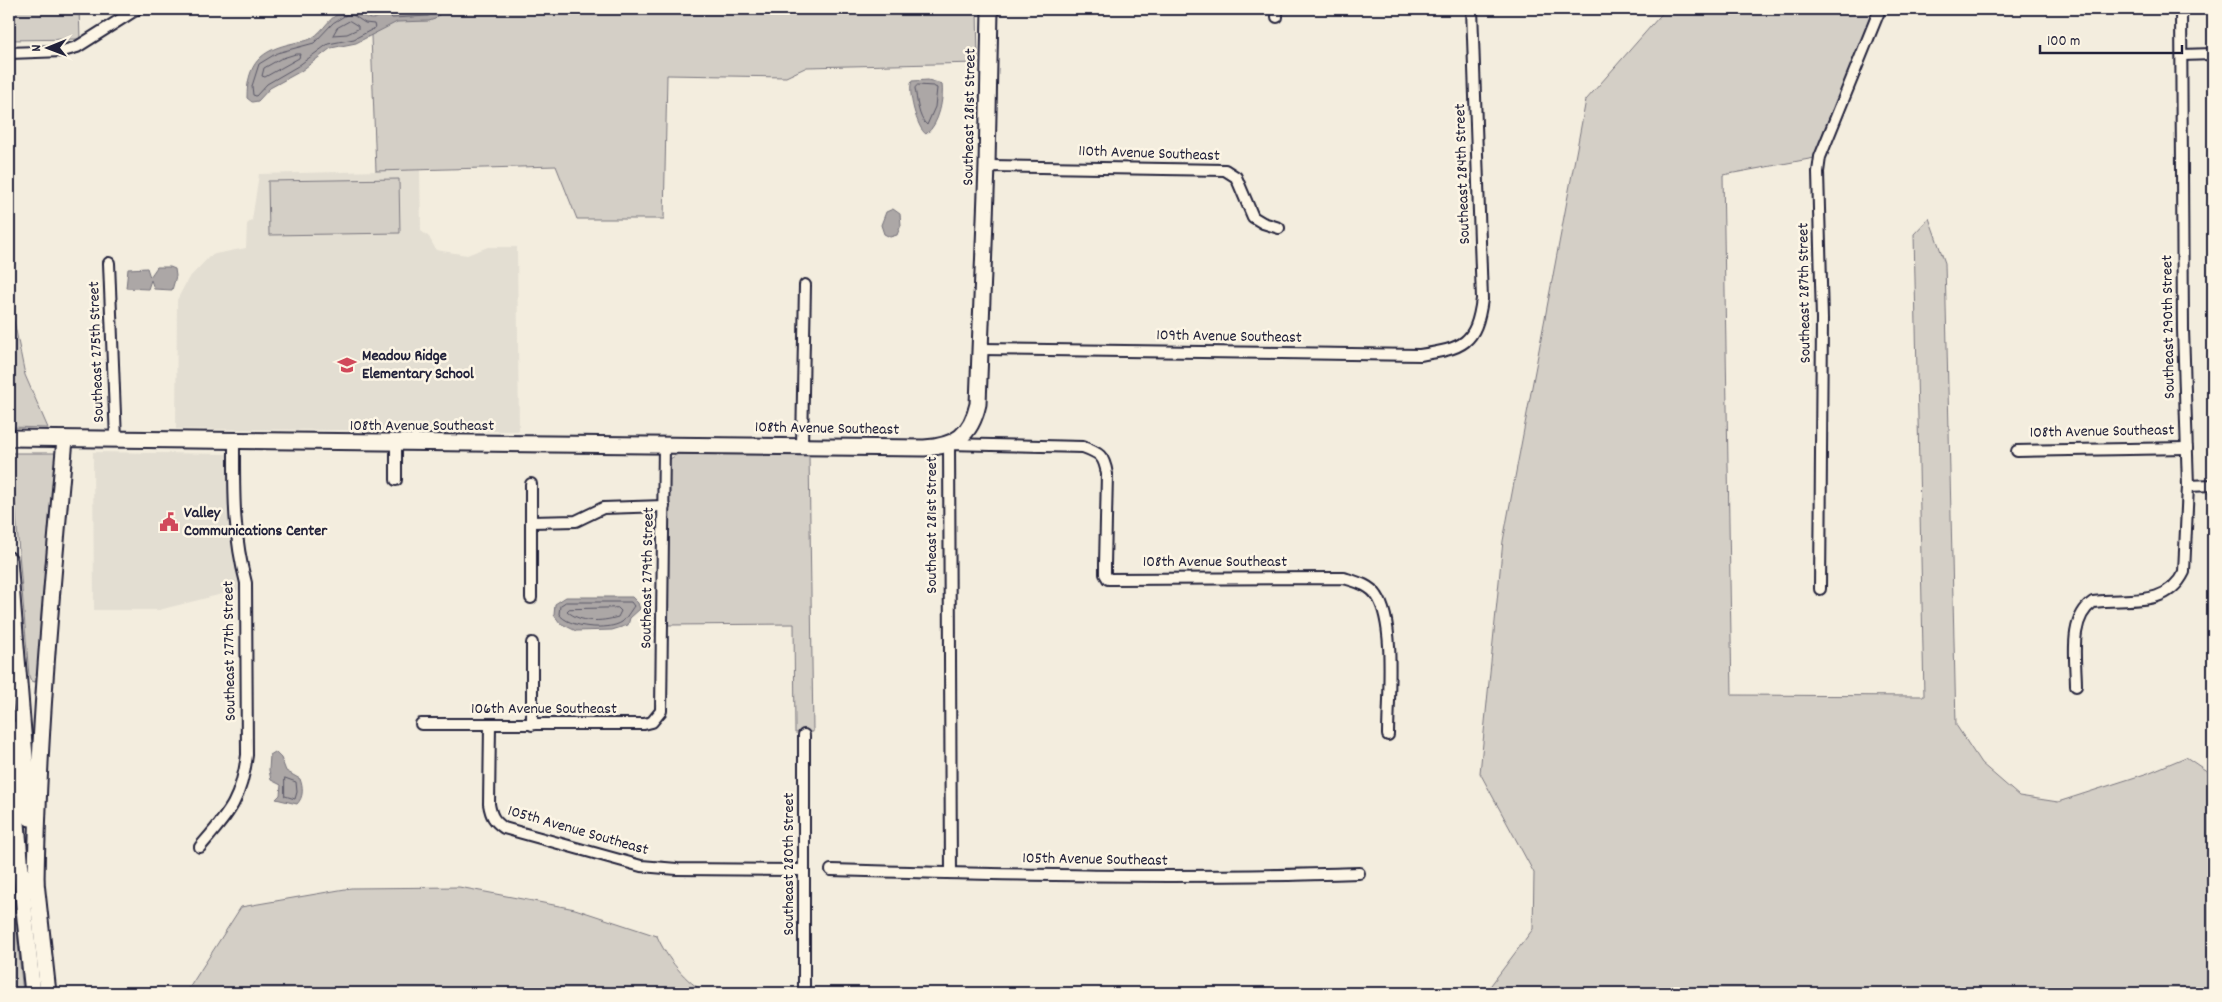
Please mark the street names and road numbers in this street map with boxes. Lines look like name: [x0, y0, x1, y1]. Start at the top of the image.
street label: Southeast 281st Street: [957, 48, 983, 186]
street label: Southeast 284th Street: [1449, 103, 1477, 245]
street label: 110th Avenue Southeast: [1078, 140, 1220, 168]
street label: Southeast 287th Street: [1792, 222, 1818, 363]
street label: Southeast 290th Street: [2156, 255, 2182, 399]
street label: Southeast 275th Street: [83, 281, 111, 423]
street label: 109th Avenue Southeast: [1156, 324, 1302, 350]
street label: 108th Avenue Southeast: [350, 415, 494, 438]
street label: 108th Avenue Southeast: [755, 416, 900, 442]
street label: 108th Avenue Southeast: [2030, 419, 2175, 445]
street label: Southeast 281st Street: [921, 456, 944, 594]
street label: Southeast 279th Street: [635, 507, 661, 649]
street label: 108th Avenue Southeast: [1143, 551, 1287, 574]
street label: Southeast 277th Street: [217, 581, 243, 721]
street label: 106th Avenue Southeast: [471, 698, 617, 721]
street label: Southeast 280th Street: [778, 792, 801, 936]
street label: 105th Avenue Southeast: [505, 800, 651, 862]
street label: 105th Avenue Southeast: [1022, 847, 1168, 873]

